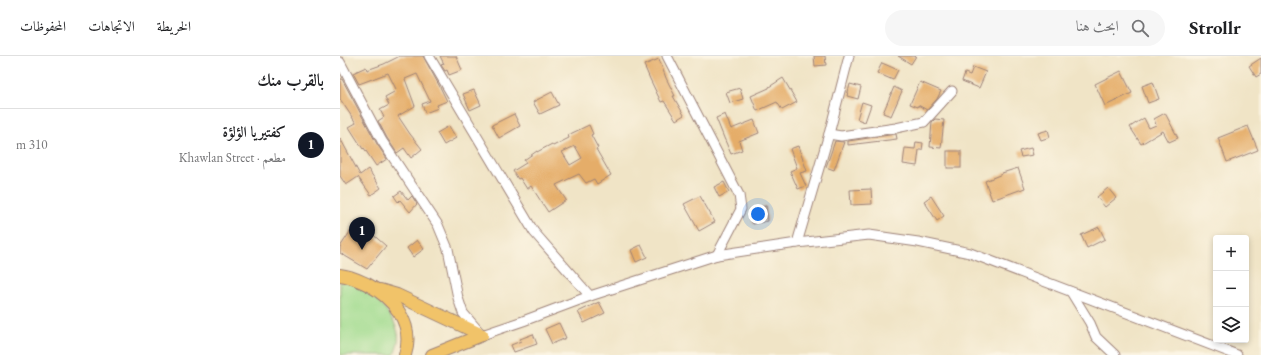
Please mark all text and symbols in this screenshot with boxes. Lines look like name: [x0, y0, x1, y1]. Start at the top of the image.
search box: [885, 10, 1165, 46]
text: Strollr: [1189, 15, 1241, 40]
text: ابحث هنا: [1076, 16, 1119, 35]
text: المحفوظات: [20, 17, 66, 35]
text: الاتجاهات: [88, 17, 135, 35]
text: الخريطة: [157, 17, 191, 35]
icon: search: [1129, 17, 1151, 39]
text: بالقرب منك: [257, 69, 324, 91]
text: كفتيريا الؤلؤة: [222, 122, 286, 141]
text: 310 m: [16, 136, 47, 153]
text: 1: [308, 136, 314, 153]
text: مطعم · Khawlan Street: [179, 149, 286, 166]
your location: [748, 204, 768, 224]
pin: 1: [349, 217, 375, 250]
map controls: [1213, 235, 1249, 343]
button: +: [1213, 235, 1249, 271]
button: −: [1213, 271, 1249, 307]
button: layers: [1213, 307, 1249, 343]

